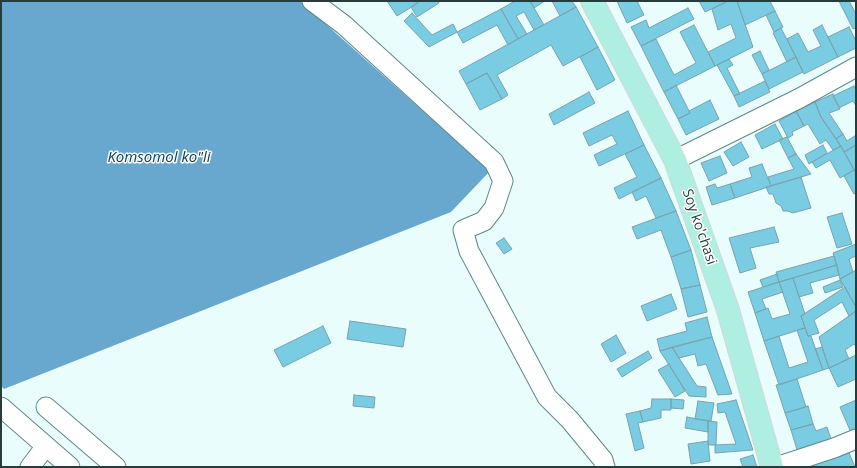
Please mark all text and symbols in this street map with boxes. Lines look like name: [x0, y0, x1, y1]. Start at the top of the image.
water label: Komsomol ko"li: [107, 149, 211, 167]
street label: Soy ko'chasi: [678, 187, 720, 267]

